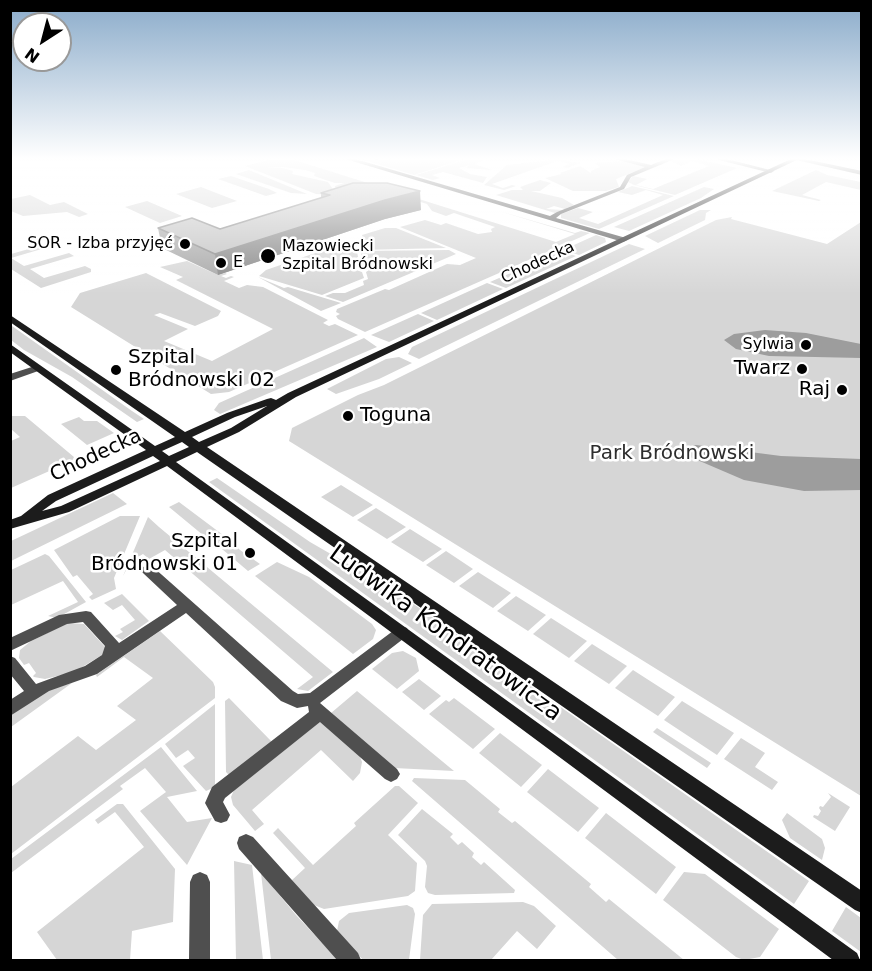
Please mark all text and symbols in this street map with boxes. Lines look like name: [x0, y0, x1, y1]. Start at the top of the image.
north arrow: [12, 12, 72, 72]
text: N: [21, 44, 43, 67]
place label: SOR - Izba przyjęć: [27, 234, 173, 254]
marker: SOR - Izba przyjęć: [178, 237, 192, 251]
place label: Mazowiecki Szpital Bródnowski: [282, 237, 433, 275]
street label: Chodecka: [498, 238, 578, 288]
marker: Mazowiecki Szpital Bródnowski: [259, 247, 277, 265]
place label: E: [233, 253, 243, 273]
marker: E: [214, 256, 228, 270]
place label: Sylwia: [743, 335, 794, 355]
marker: Sylwia: [799, 338, 813, 352]
place label: Szpital Bródnowski 02: [128, 346, 275, 393]
place label: Twarz: [734, 357, 790, 381]
marker: Twarz: [795, 362, 809, 376]
marker: Szpital Bródnowski 02: [109, 363, 123, 377]
place label: Raj: [799, 378, 830, 402]
marker: Raj: [835, 383, 849, 397]
place label: Toguna: [360, 404, 431, 428]
marker: Toguna: [341, 409, 355, 423]
street label: Chodecka: [46, 424, 146, 488]
park label: Park Bródnowski: [590, 442, 754, 466]
place label: Szpital Bródnowski 01: [91, 530, 238, 577]
street label: Ludwika Kondratowicza: [323, 540, 567, 728]
marker: Szpital Bródnowski 01: [243, 546, 257, 560]

